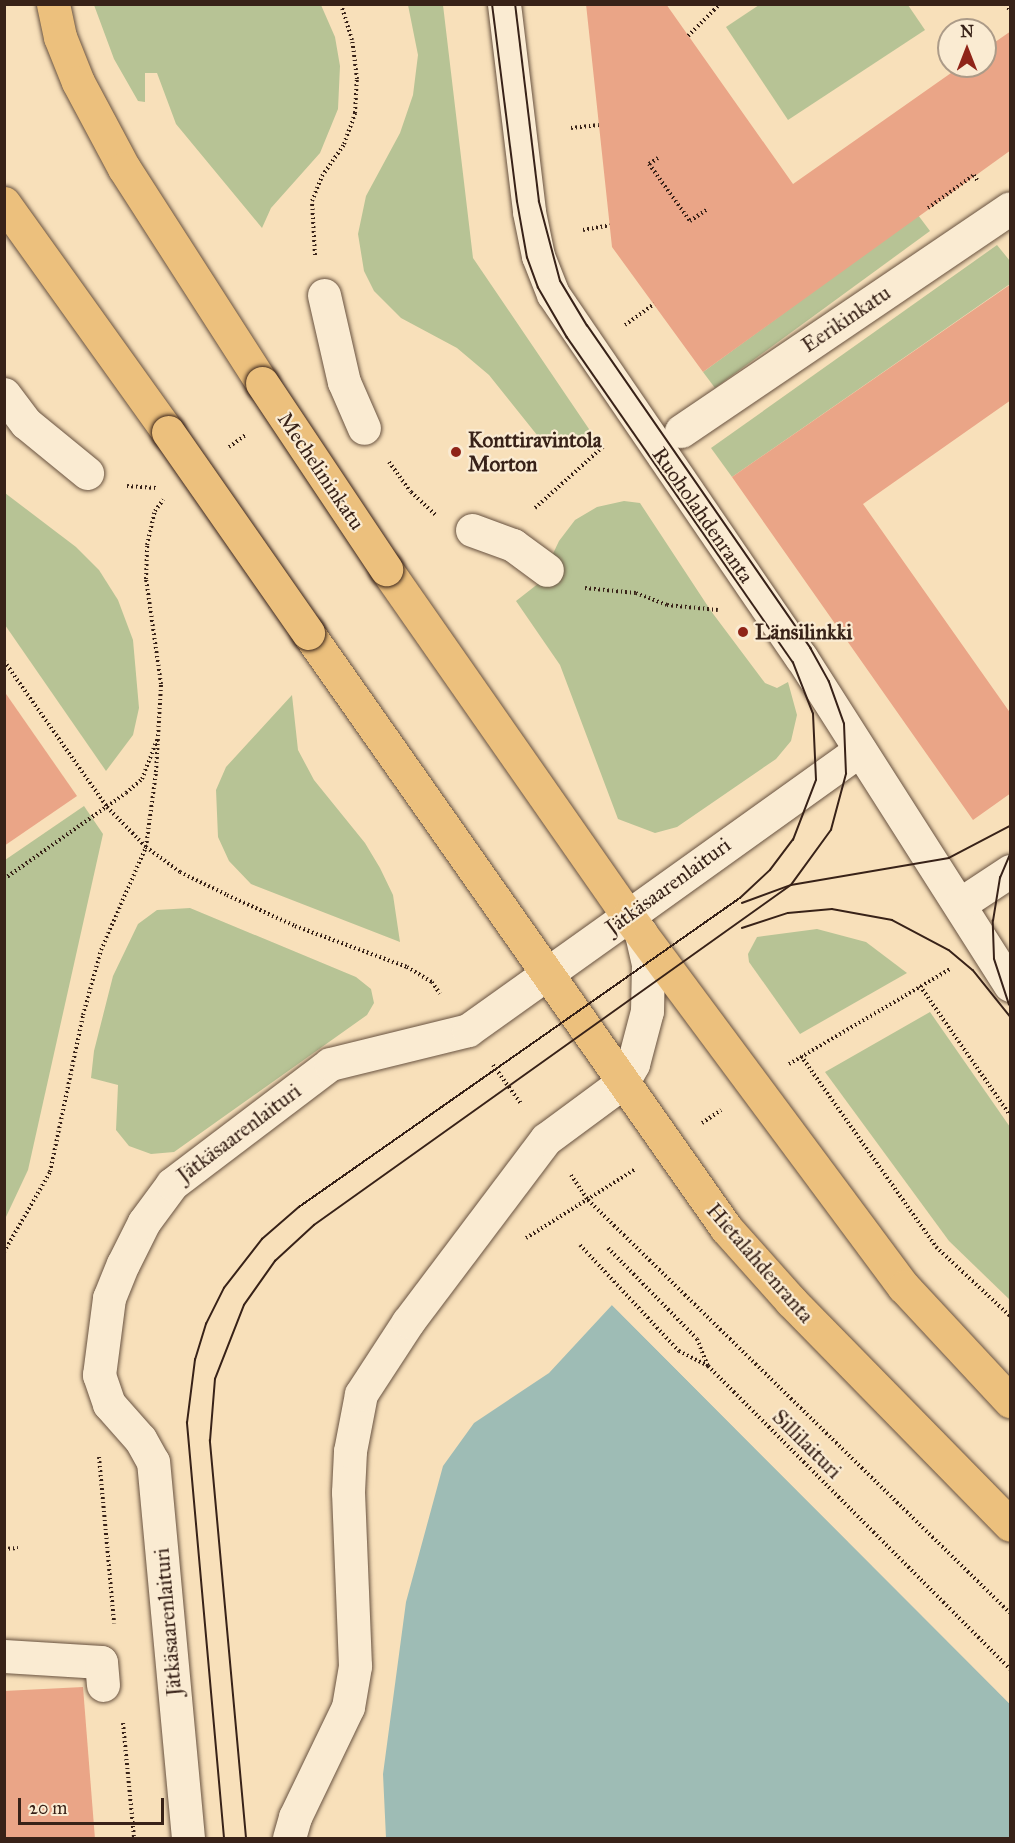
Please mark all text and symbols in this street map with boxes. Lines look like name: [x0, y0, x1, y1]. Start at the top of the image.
north arrow: [937, 18, 997, 78]
text: N: [960, 22, 974, 41]
street label: Eerikinkatu: [797, 280, 895, 358]
street label: Mechelininkatu: [272, 407, 370, 535]
place label: Konttiravintola Morton: [468, 427, 602, 477]
street label: Ruoholahdenranta: [647, 442, 759, 588]
marker: Konttiravintola Morton: [449, 445, 463, 459]
place label: Länsilinkki: [755, 619, 852, 645]
marker: Länsilinkki: [736, 625, 750, 639]
street label: Jätkäsaarenlaituri: [600, 832, 736, 940]
street label: Jätkäsaarenlaituri: [172, 1078, 306, 1188]
street label: Hietalahdenranta: [701, 1198, 819, 1328]
street label: Sillilaituri: [767, 1404, 847, 1484]
street label: Jätkäsaarenlaituri: [149, 1547, 187, 1697]
scale bar: [21, 1786, 166, 1824]
text: 20 m: [29, 1797, 67, 1819]

